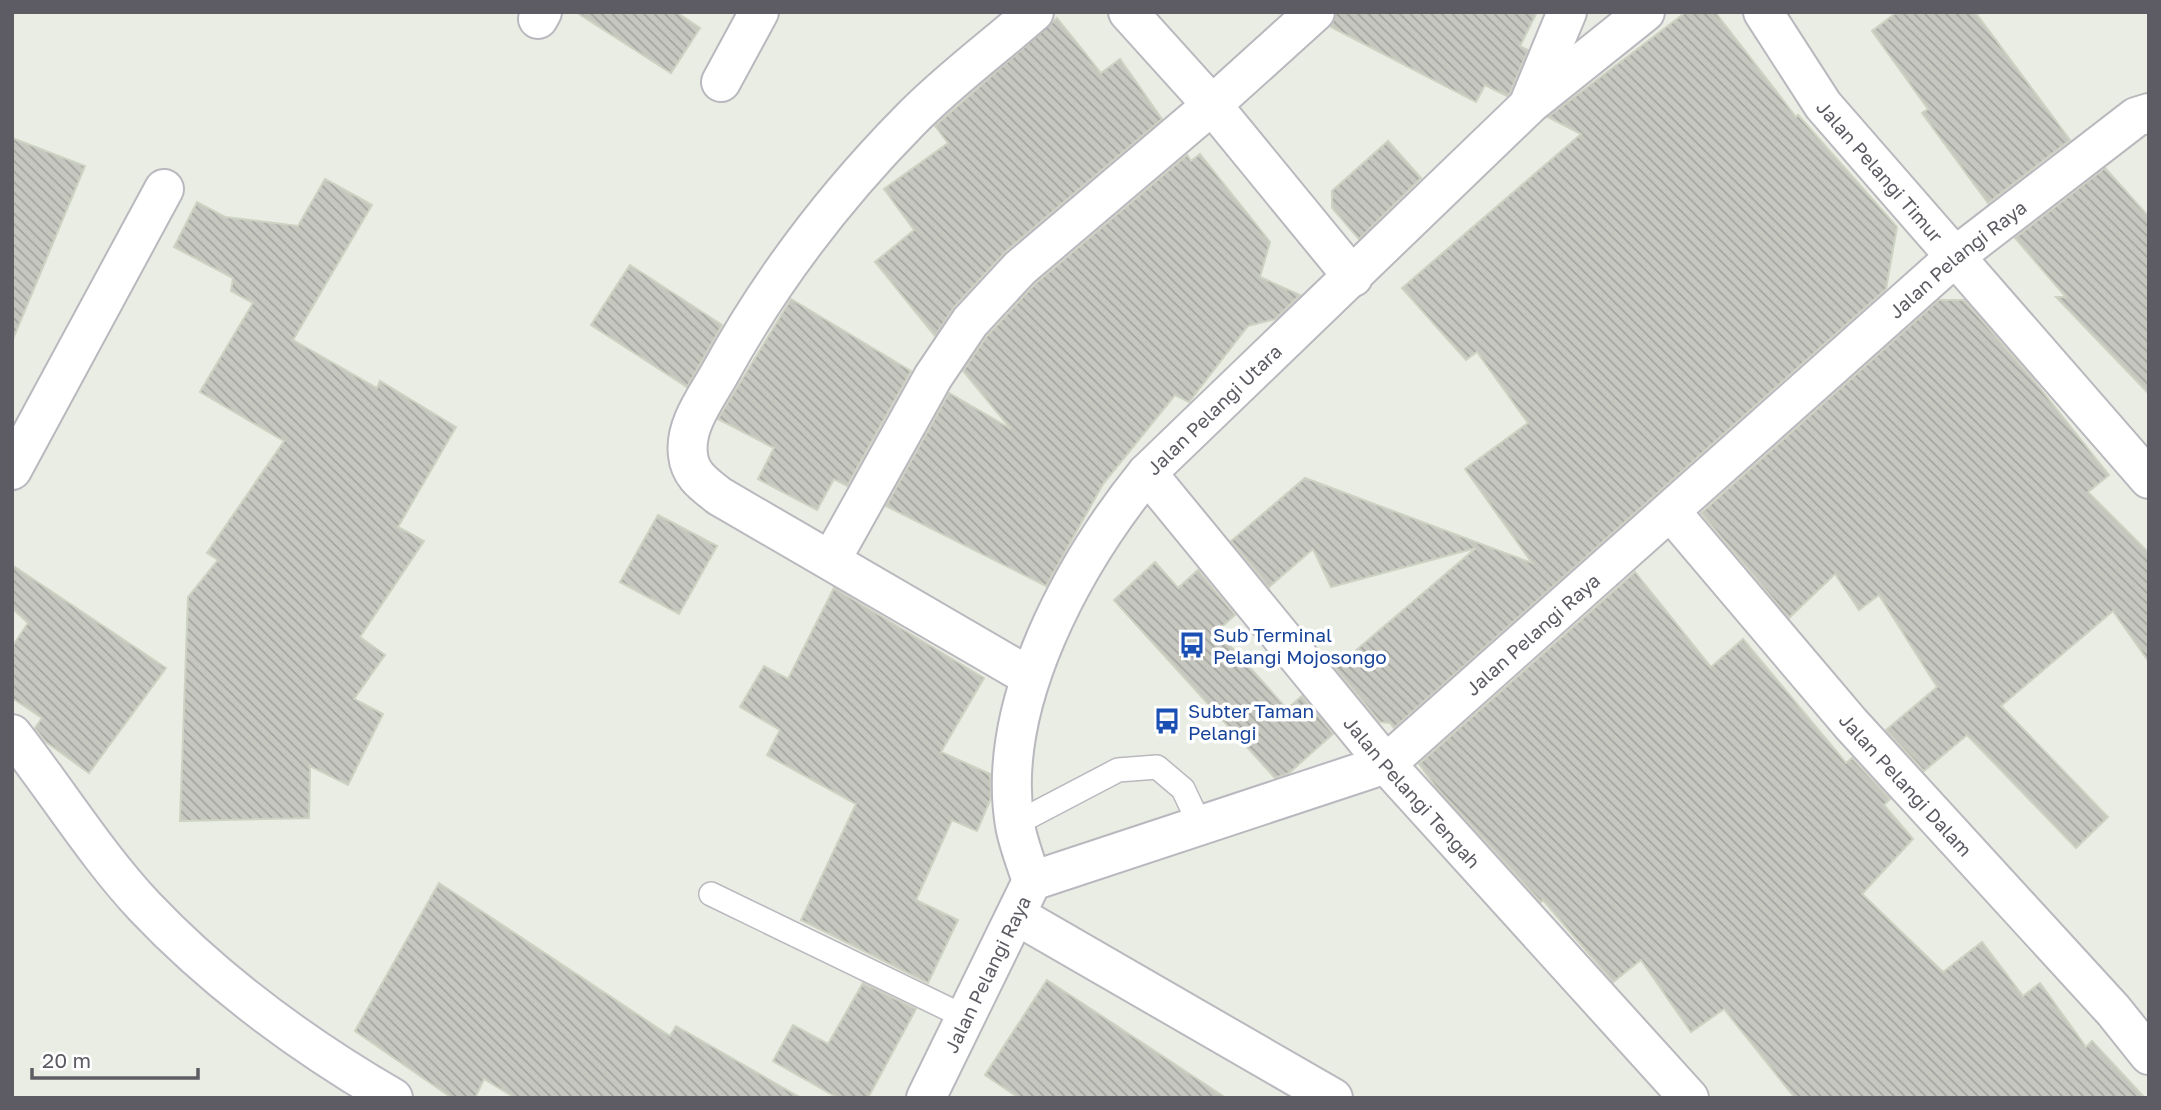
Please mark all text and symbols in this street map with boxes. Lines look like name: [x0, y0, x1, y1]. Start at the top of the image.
street label: Jalan Pelangi Timur: [1812, 95, 1949, 247]
street label: Jalan Pelangi Raya: [1883, 195, 2030, 322]
street label: Jalan Pelangi Utara: [1141, 339, 1286, 479]
street label: Jalan Pelangi Raya: [1460, 568, 1604, 700]
place label: Sub Terminal Pelangi Mojosongo: [1213, 623, 1387, 668]
bus stop icon: Sub Terminal Pelangi Mojosongo: [1177, 630, 1207, 660]
place label: Subter Taman Pelangi: [1188, 699, 1314, 744]
bus stop icon: Subter Taman Pelangi: [1152, 706, 1182, 736]
street label: Jalan Pelangi Dalam: [1835, 708, 1978, 861]
street label: Jalan Pelangi Tengah: [1340, 711, 1486, 872]
street label: Jalan Pelangi Raya: [939, 892, 1035, 1056]
scale bar: [32, 1036, 198, 1080]
text: 20 m: [42, 1047, 91, 1073]

